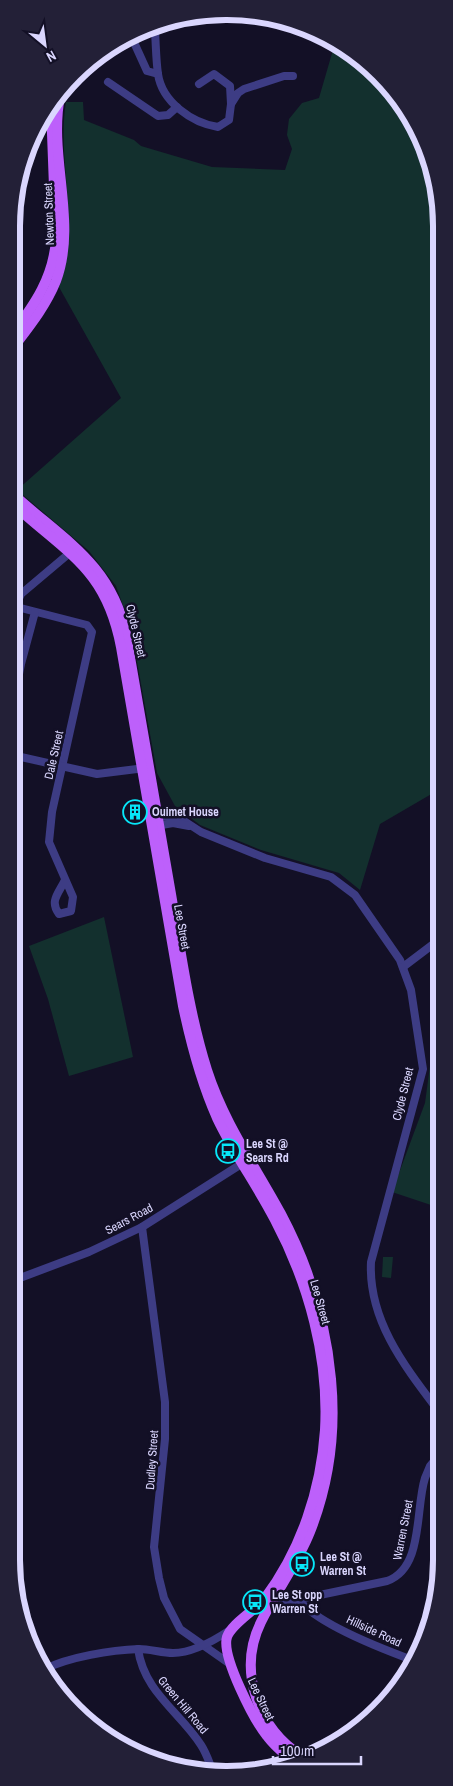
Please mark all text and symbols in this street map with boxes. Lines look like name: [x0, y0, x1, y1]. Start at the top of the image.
north arrow: [20, 20, 70, 70]
text: N: [43, 46, 59, 66]
street label: Newton Street: [40, 182, 58, 245]
street label: Clyde Street: [122, 603, 150, 659]
street label: Dale Street: [41, 729, 67, 781]
building icon: Ouimet House: [122, 799, 148, 825]
place label: Ouimet House: [152, 804, 219, 820]
street label: Lee Street: [170, 903, 194, 951]
street label: Clyde Street: [389, 1066, 417, 1122]
place label: Lee St @ Sears Rd: [246, 1136, 289, 1166]
bus stop icon: Lee St @ Sears Rd: [215, 1138, 241, 1164]
street label: Sears Road: [102, 1200, 156, 1238]
street label: Lee Street: [306, 1278, 334, 1326]
street label: Dudley Street: [142, 1429, 162, 1490]
street label: Warren Street: [389, 1498, 417, 1561]
place label: Lee St @ Warren St: [320, 1549, 367, 1579]
bus stop icon: Lee St @ Warren St: [289, 1551, 315, 1577]
place label: Lee St opp Warren St: [272, 1587, 322, 1617]
bus stop icon: Lee St opp Warren St: [242, 1589, 268, 1615]
street label: Hillside Road: [344, 1611, 404, 1651]
street label: Green Hill Road: [154, 1673, 212, 1737]
street label: Lee Street: [244, 1675, 278, 1723]
scale bar: [273, 1734, 360, 1766]
text: 100 m: [280, 1740, 314, 1761]

